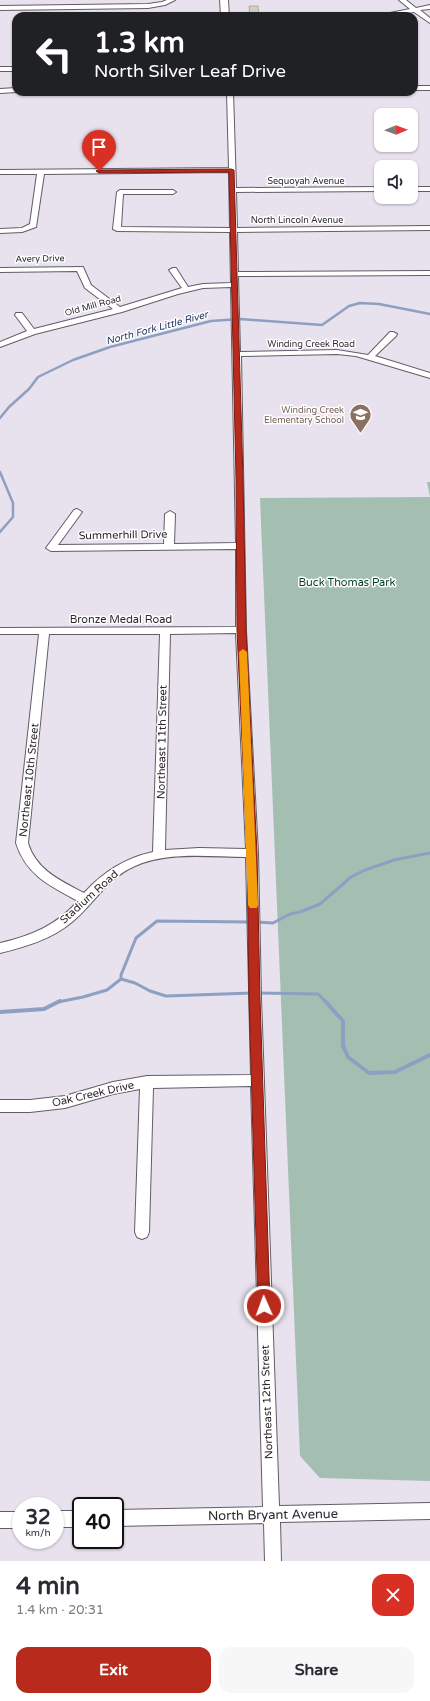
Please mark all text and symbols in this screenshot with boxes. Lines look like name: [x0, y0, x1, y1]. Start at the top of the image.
text: 1.3 km: [94, 26, 185, 60]
icon: left: [28, 28, 80, 80]
text: North Silver Leaf Drive: [94, 60, 286, 82]
north arrow: [374, 108, 418, 152]
map controls: [374, 108, 418, 204]
pin: [82, 130, 116, 171]
icon: arrive: [88, 136, 110, 158]
button: sound: [374, 160, 418, 204]
street label: Sequoyah Avenue: [267, 176, 345, 187]
street label: North Lincoln Avenue: [251, 215, 343, 226]
street label: Avery Drive: [15, 253, 65, 265]
street label: Old Mill Road: [64, 293, 122, 319]
water label: North Fork Little River: [105, 308, 210, 347]
street label: Winding Creek Road: [267, 339, 355, 350]
school or university icon: Winding Creek Elementary School: [347, 402, 373, 435]
place label: Winding Creek Elementary School: [264, 405, 344, 426]
street label: Summerhill Drive: [78, 528, 168, 542]
park label: Buck Thomas Park: [299, 576, 395, 589]
street label: Bronze Medal Road: [70, 613, 172, 626]
street label: Northeast 11th Street: [155, 685, 169, 799]
street label: Northeast 10th Street: [17, 723, 41, 837]
street label: Stadium Road: [57, 867, 121, 927]
street label: Oak Creek Drive: [51, 1078, 135, 1110]
position arrow: [243, 1285, 285, 1327]
street label: Northeast 12th Street: [259, 1345, 275, 1459]
speed limit sign: 40: [72, 1497, 124, 1549]
text: 32: [25, 1506, 51, 1530]
street label: North Bryant Avenue: [208, 1506, 338, 1524]
text: km/h: [25, 1527, 51, 1539]
text: 4 min: [16, 1572, 80, 1601]
button: close: [372, 1574, 414, 1616]
text: 1.4 km · 20:31: [16, 1602, 104, 1618]
button: Exit: [16, 1647, 211, 1693]
button: Share: [219, 1647, 414, 1693]

